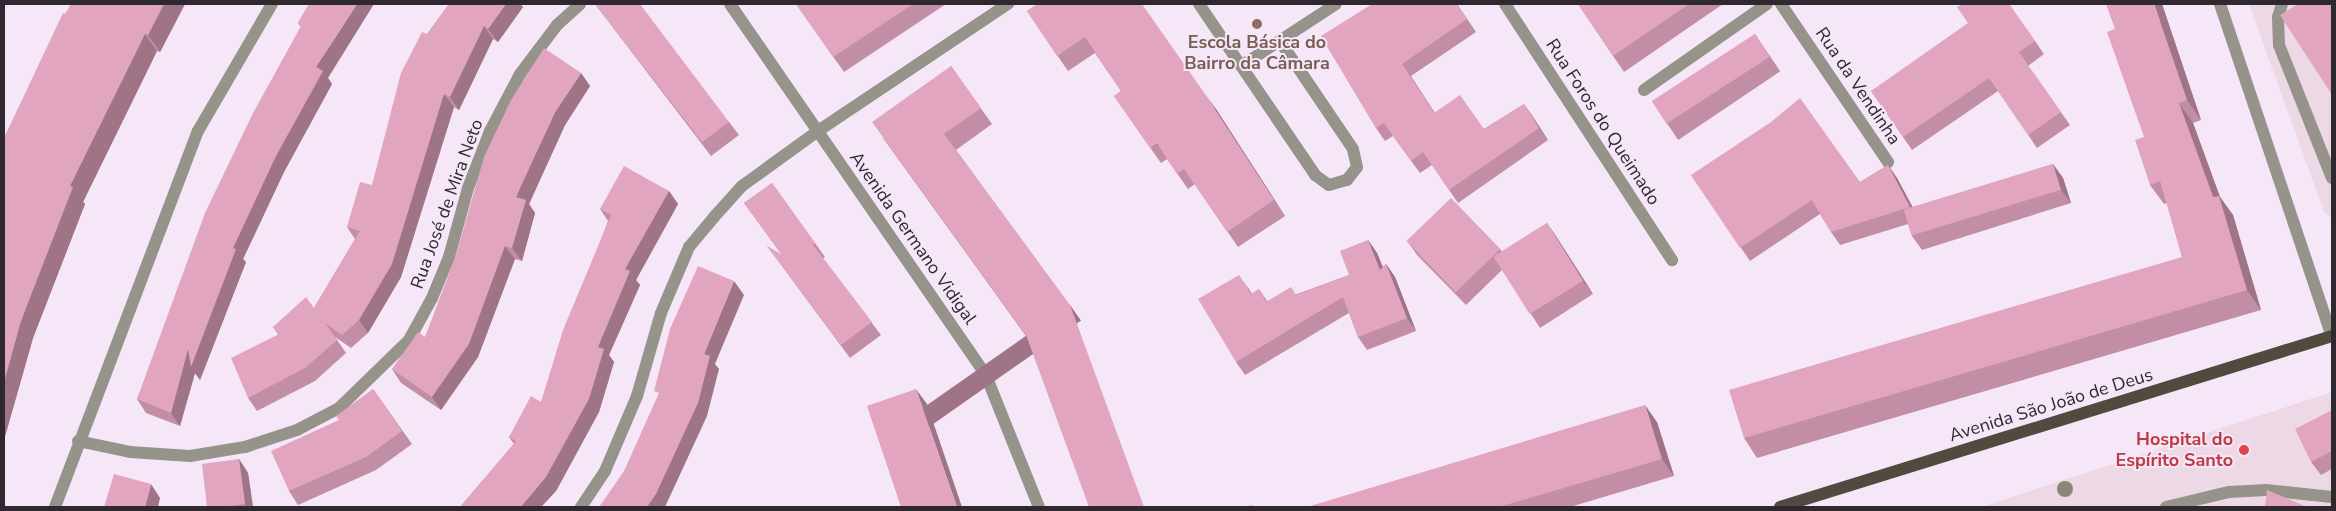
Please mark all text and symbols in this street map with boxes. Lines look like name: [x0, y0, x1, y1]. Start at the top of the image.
marker: Escola Básica do Bairro da Câmara: [1251, 18, 1263, 30]
street label: Rua da Vendinha: [1811, 23, 1905, 149]
place label: Escola Básica do Bairro da Câmara: [1184, 32, 1330, 74]
street label: Rua Foros do Queimado: [1541, 35, 1665, 209]
street label: Rua José de Mira Neto: [406, 116, 488, 292]
street label: Avenida Germano Vidigal: [845, 147, 981, 329]
street label: Avenida São João de Deus: [1946, 364, 2156, 446]
place label: Hospital do Espírito Santo: [2116, 429, 2233, 472]
marker: Hospital do Espírito Santo: [2237, 443, 2251, 457]

